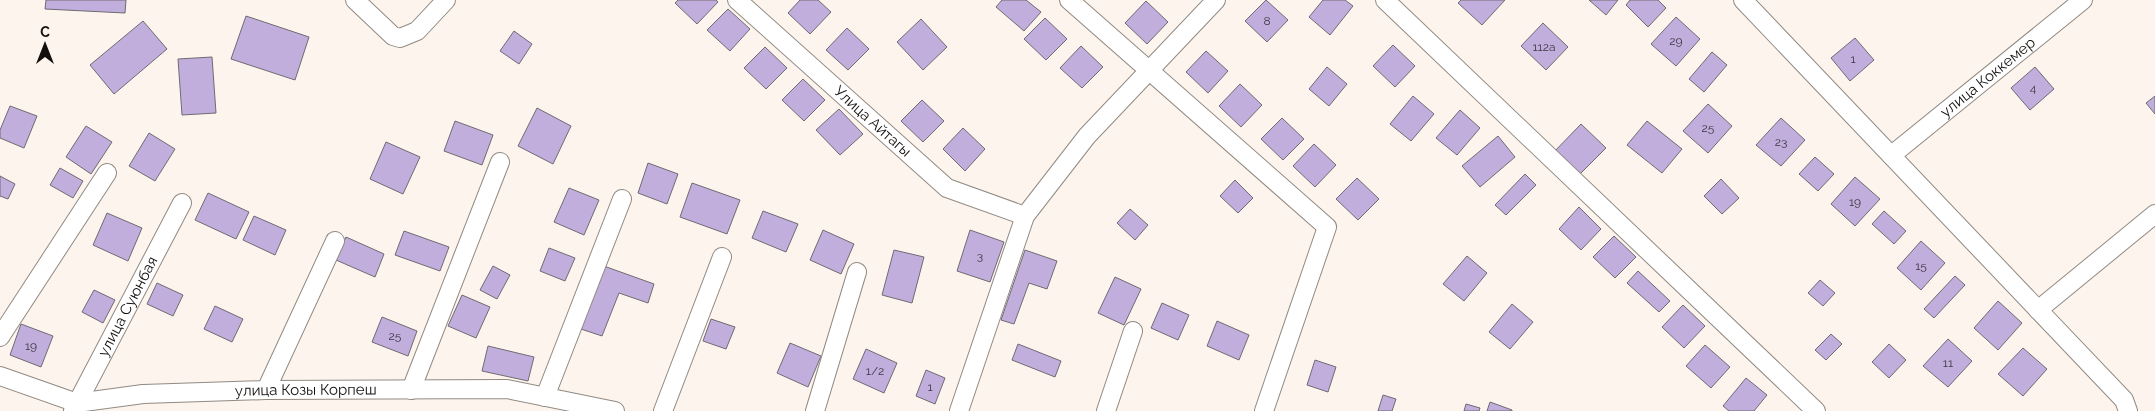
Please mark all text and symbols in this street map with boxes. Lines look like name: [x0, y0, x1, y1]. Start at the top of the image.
house number: 8: [1263, 14, 1271, 28]
north arrow: [20, 20, 70, 70]
text: С: [40, 24, 50, 40]
street label: улица Коккемер: [1937, 33, 2039, 121]
house number: 29: [1669, 34, 1683, 48]
house number: 112а: [1532, 40, 1556, 54]
house number: 1: [1850, 52, 1856, 66]
house number: 4: [2030, 81, 2037, 95]
street label: Улица Айтагы: [830, 82, 915, 161]
house number: 25: [1702, 121, 1715, 135]
house number: 23: [1775, 135, 1787, 149]
house number: 19: [1849, 195, 1861, 209]
house number: 3: [977, 249, 983, 263]
street label: улица Суюнбая: [94, 253, 161, 359]
house number: 15: [1915, 259, 1927, 273]
house number: 25: [389, 329, 402, 343]
house number: 19: [25, 339, 37, 353]
house number: 11: [1943, 356, 1953, 370]
house number: 1/2: [866, 364, 884, 378]
house number: 1: [927, 380, 933, 394]
street label: улица Козы Корпеш: [235, 381, 377, 400]

